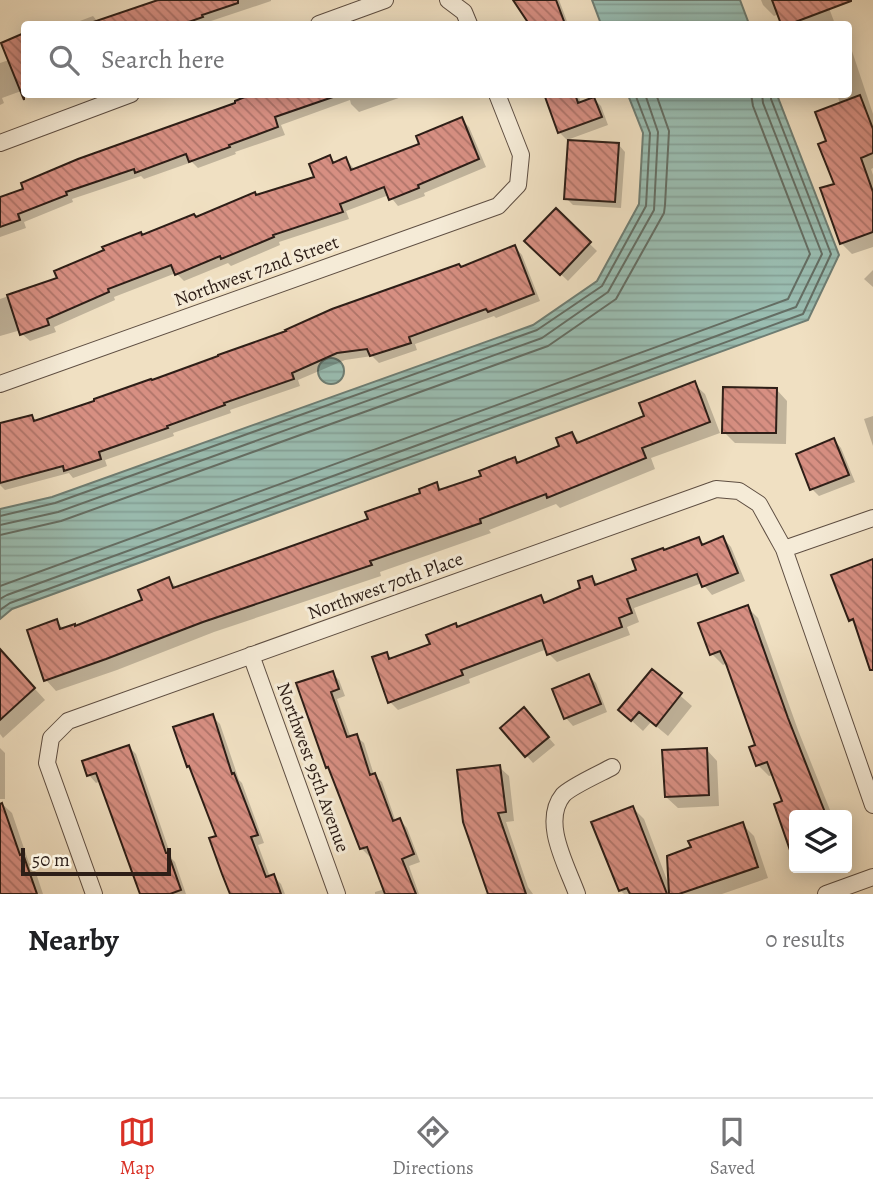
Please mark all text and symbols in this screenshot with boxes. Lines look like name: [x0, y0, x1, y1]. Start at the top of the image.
search box: [21, 21, 852, 98]
icon: search: [45, 41, 83, 79]
text: Search here: [101, 42, 225, 77]
street label: Northwest 72nd Street: [170, 229, 342, 313]
street label: Northwest 70th Place: [304, 546, 467, 626]
street label: Northwest 95th Avenue: [270, 679, 356, 856]
map controls: [789, 810, 852, 873]
button: layers: [789, 810, 852, 873]
scale bar: [21, 845, 172, 877]
text: 50 m: [32, 847, 70, 873]
text: Nearby: [28, 920, 119, 960]
text: 0 results: [765, 924, 845, 955]
tab: Map: [118, 1113, 156, 1181]
tab: Directions: [392, 1113, 474, 1181]
tab: Saved: [710, 1113, 755, 1181]

